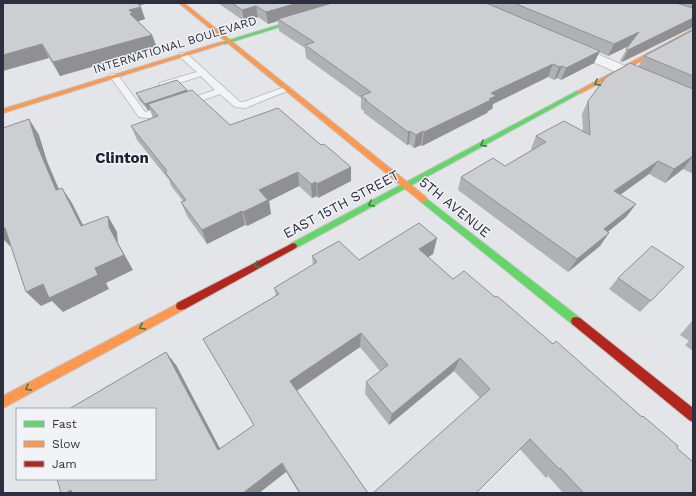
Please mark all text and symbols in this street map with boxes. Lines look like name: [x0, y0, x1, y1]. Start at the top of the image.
street label: INTERNATIONAL BOULEVARD: [92, 13, 258, 77]
one-way arrow: [594, 78, 601, 85]
one-way arrow: [479, 139, 487, 147]
district label: Clinton: [95, 149, 149, 167]
street label: EAST 15TH STREET: [280, 166, 402, 241]
street label: 5TH AVENUE: [416, 174, 494, 241]
one-way arrow: [368, 199, 376, 206]
one-way arrow: [254, 261, 261, 268]
one-way arrow: [139, 322, 146, 329]
one-way arrow: [25, 384, 32, 391]
legend: [16, 408, 156, 480]
text: Fast: [52, 417, 77, 431]
text: Slow: [52, 437, 80, 451]
text: Jam: [52, 457, 77, 471]

